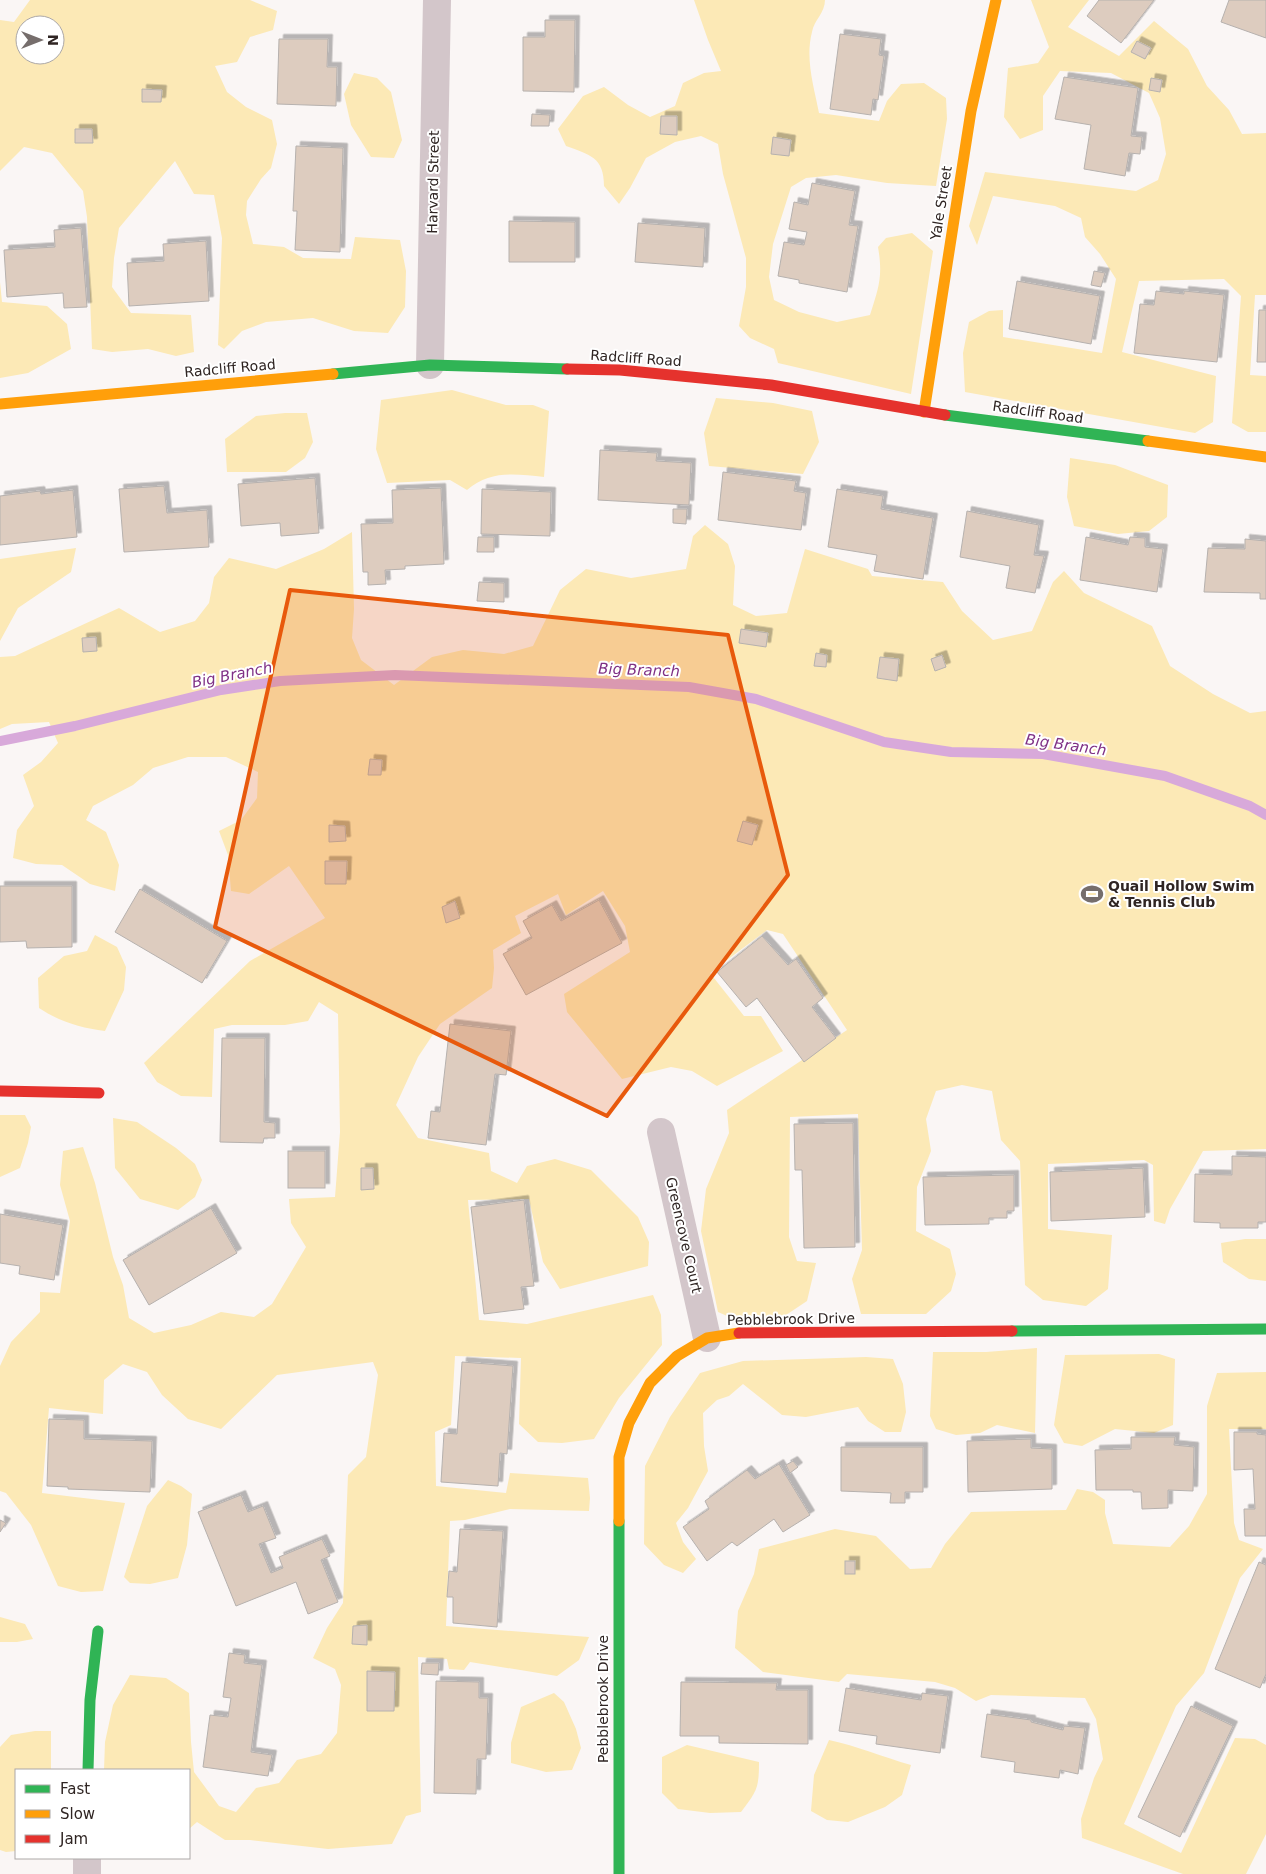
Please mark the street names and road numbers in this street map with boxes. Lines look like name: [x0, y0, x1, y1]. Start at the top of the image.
street label: Harvard Street: [424, 130, 442, 234]
street label: Yale Street: [927, 164, 955, 242]
street label: Radcliff Road: [590, 347, 682, 369]
street label: Radcliff Road: [184, 356, 276, 380]
street label: Radcliff Road: [992, 398, 1084, 426]
street label: Greencove Court: [663, 1175, 705, 1295]
street label: Pebblebrook Drive: [727, 1310, 855, 1328]
street label: Pebblebrook Drive: [595, 1635, 611, 1763]

